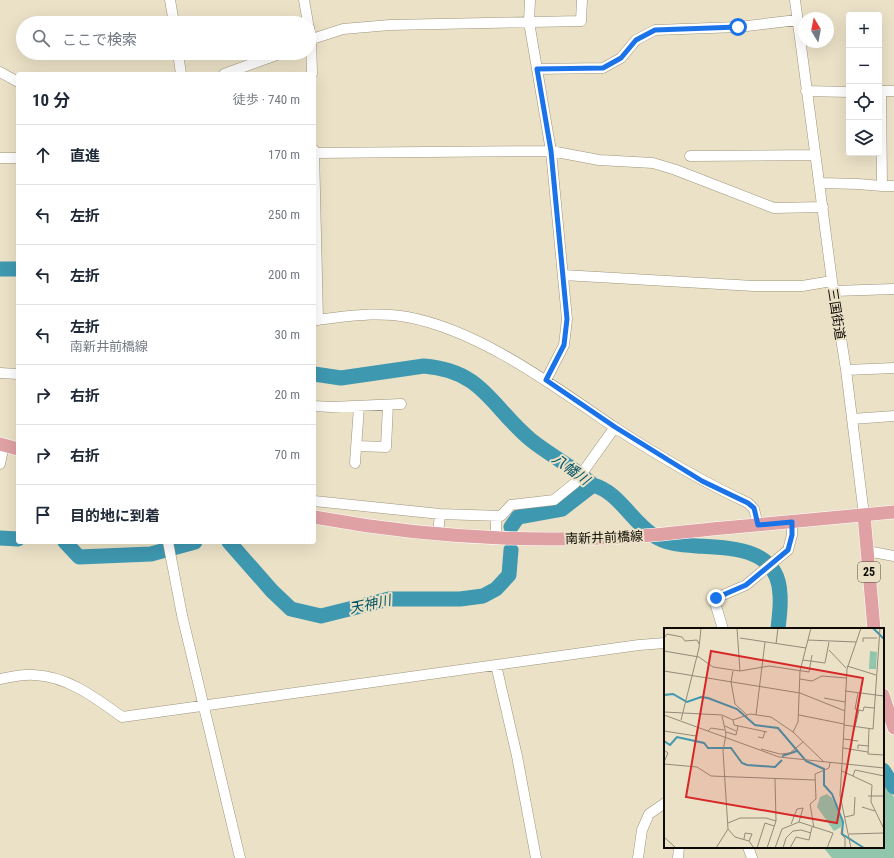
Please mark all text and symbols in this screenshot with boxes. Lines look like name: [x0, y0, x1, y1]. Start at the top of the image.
north arrow: [798, 12, 834, 48]
map controls: [846, 12, 882, 156]
button: +: [846, 12, 882, 48]
search box: [16, 16, 316, 60]
route start: [729, 18, 747, 36]
icon: search: [30, 27, 52, 49]
text: ここで検索: [62, 31, 137, 49]
button: −: [846, 48, 882, 84]
button: locate: [846, 84, 882, 120]
text: 10 分: [32, 90, 70, 110]
text: 徒歩 · 740 m: [233, 92, 300, 107]
button: layers: [846, 120, 882, 156]
icon: ahead: [32, 144, 54, 166]
text: 直進: [70, 147, 100, 165]
text: 170 m: [268, 147, 300, 162]
icon: left: [32, 204, 54, 226]
text: 左折: [70, 207, 100, 225]
text: 250 m: [268, 207, 300, 222]
icon: left: [32, 264, 54, 286]
text: 左折: [70, 267, 100, 285]
text: 200 m: [268, 267, 300, 282]
street label: 三国街道: [825, 287, 848, 341]
text: 左折: [70, 318, 100, 336]
icon: left: [32, 324, 54, 346]
text: 30 m: [274, 327, 300, 342]
text: 南新井前橋線: [70, 339, 148, 354]
icon: right: [32, 384, 54, 406]
text: 右折: [70, 387, 100, 405]
text: 20 m: [274, 387, 300, 402]
icon: right: [32, 444, 54, 466]
text: 右折: [70, 447, 100, 465]
text: 70 m: [274, 447, 300, 462]
water label: 八幡川: [549, 450, 594, 489]
icon: arrive: [32, 504, 54, 526]
text: 目的地に到着: [70, 507, 160, 525]
street label: 南新井前橋線: [565, 529, 643, 546]
road number: 25: [858, 562, 880, 582]
route end: [707, 589, 725, 607]
water label: 天神川: [348, 591, 394, 616]
inset map: [664, 628, 884, 848]

